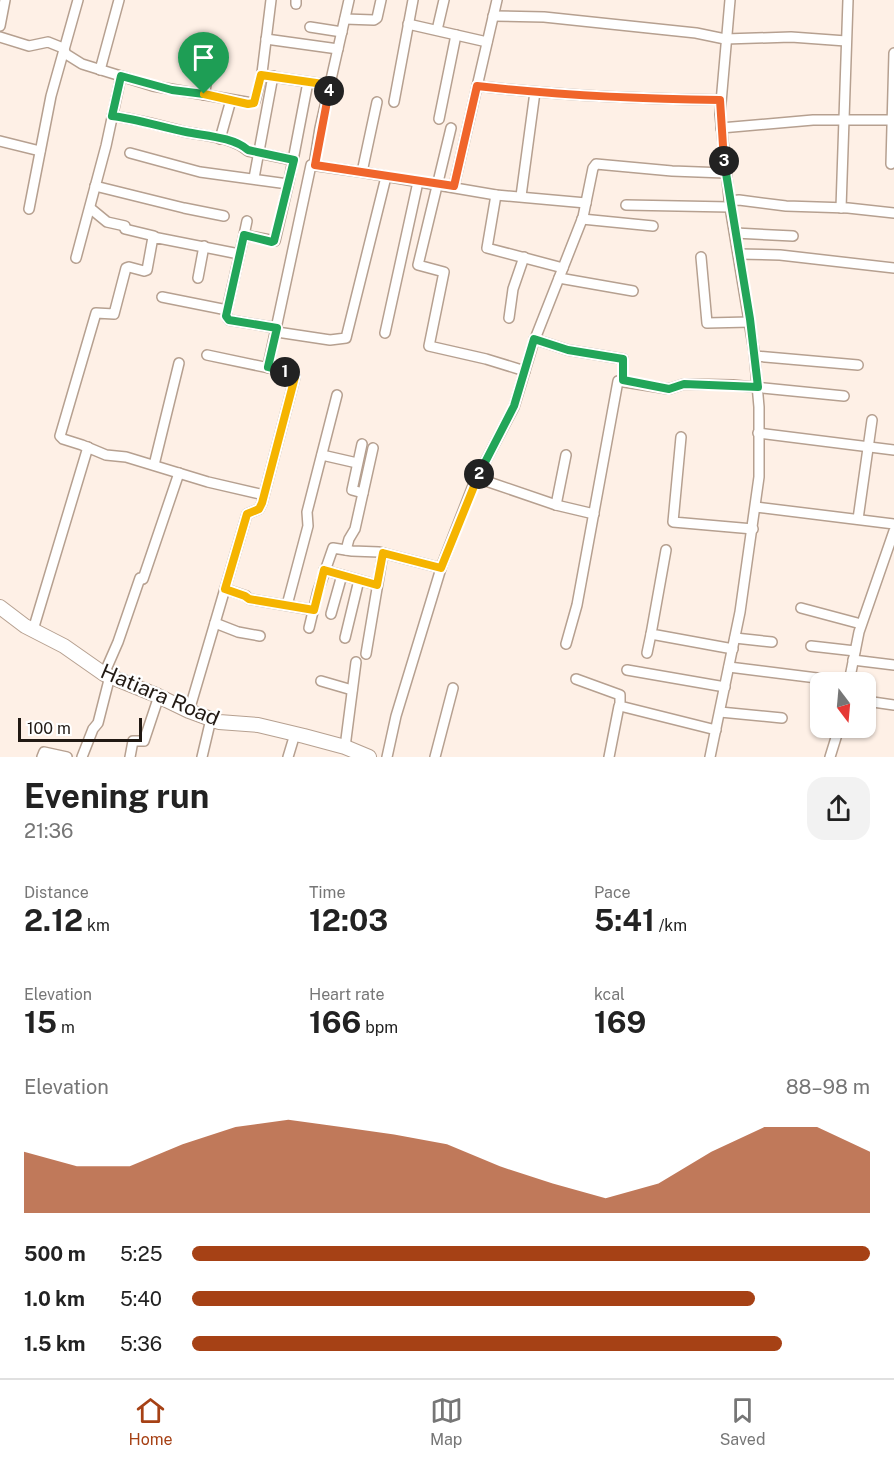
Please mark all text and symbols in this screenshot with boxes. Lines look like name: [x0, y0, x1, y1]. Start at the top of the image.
pin: [178, 32, 229, 94]
icon: arrive: [187, 41, 220, 74]
pin: 4: [314, 76, 344, 106]
text: 4: [324, 81, 334, 100]
pin: 3: [709, 146, 739, 176]
text: 3: [719, 151, 729, 170]
pin: 1: [270, 357, 300, 387]
text: 1: [282, 362, 288, 381]
pin: 2: [464, 459, 494, 489]
text: 2: [474, 464, 484, 483]
street label: Hatiara Road: [97, 658, 223, 731]
north arrow: [810, 672, 876, 738]
map controls: [810, 672, 876, 738]
scale bar: [18, 715, 142, 742]
text: 100 m: [27, 719, 71, 738]
text: Evening run: [24, 777, 209, 815]
button: share: [807, 777, 870, 840]
text: 21:36: [24, 819, 74, 843]
text: Distance: [24, 883, 89, 902]
text: Time: [309, 883, 345, 902]
text: Pace: [594, 883, 631, 902]
text: 2.12: [24, 902, 83, 938]
text: 12:03: [309, 902, 388, 938]
text: 5:41: [594, 902, 655, 938]
text: km: [83, 916, 110, 935]
text: /km: [655, 916, 687, 935]
text: Elevation: [24, 985, 92, 1004]
text: Heart rate: [309, 985, 385, 1004]
text: kcal: [594, 985, 625, 1004]
text: 15: [24, 1004, 57, 1040]
text: 166: [309, 1004, 361, 1040]
text: 169: [594, 1004, 646, 1040]
text: m: [57, 1018, 75, 1037]
text: bpm: [361, 1018, 398, 1037]
text: Elevation: [24, 1075, 109, 1099]
text: 88–98 m: [786, 1075, 870, 1099]
text: 500 m: [24, 1242, 86, 1266]
text: 5:25: [120, 1242, 162, 1266]
text: 1.0 km: [24, 1287, 85, 1311]
text: 5:40: [120, 1287, 162, 1311]
text: 1.5 km: [24, 1332, 85, 1356]
text: 5:36: [120, 1332, 162, 1356]
tab: Home: [129, 1394, 173, 1449]
tab: Map: [430, 1394, 463, 1449]
tab: Saved: [720, 1394, 765, 1449]

